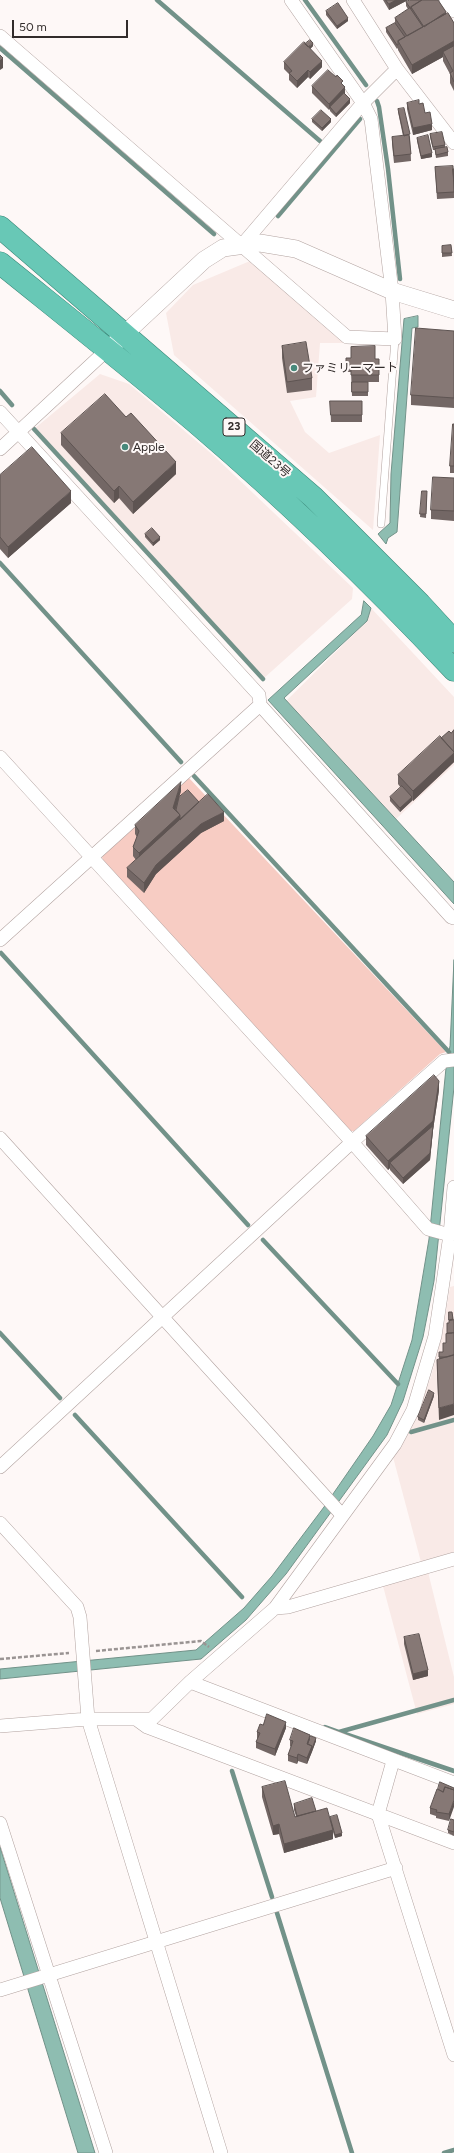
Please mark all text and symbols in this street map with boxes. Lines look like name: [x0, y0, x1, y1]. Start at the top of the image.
scale bar: [14, 12, 130, 38]
text: 50 m: [19, 20, 47, 34]
place label: ファミリーマート: [302, 361, 398, 375]
marker: ファミリーマート: [289, 363, 299, 373]
road number: 23: [223, 418, 245, 436]
street label: 国道23号: [247, 437, 293, 481]
place label: Apple: [133, 440, 164, 454]
marker: Apple: [120, 442, 130, 452]

